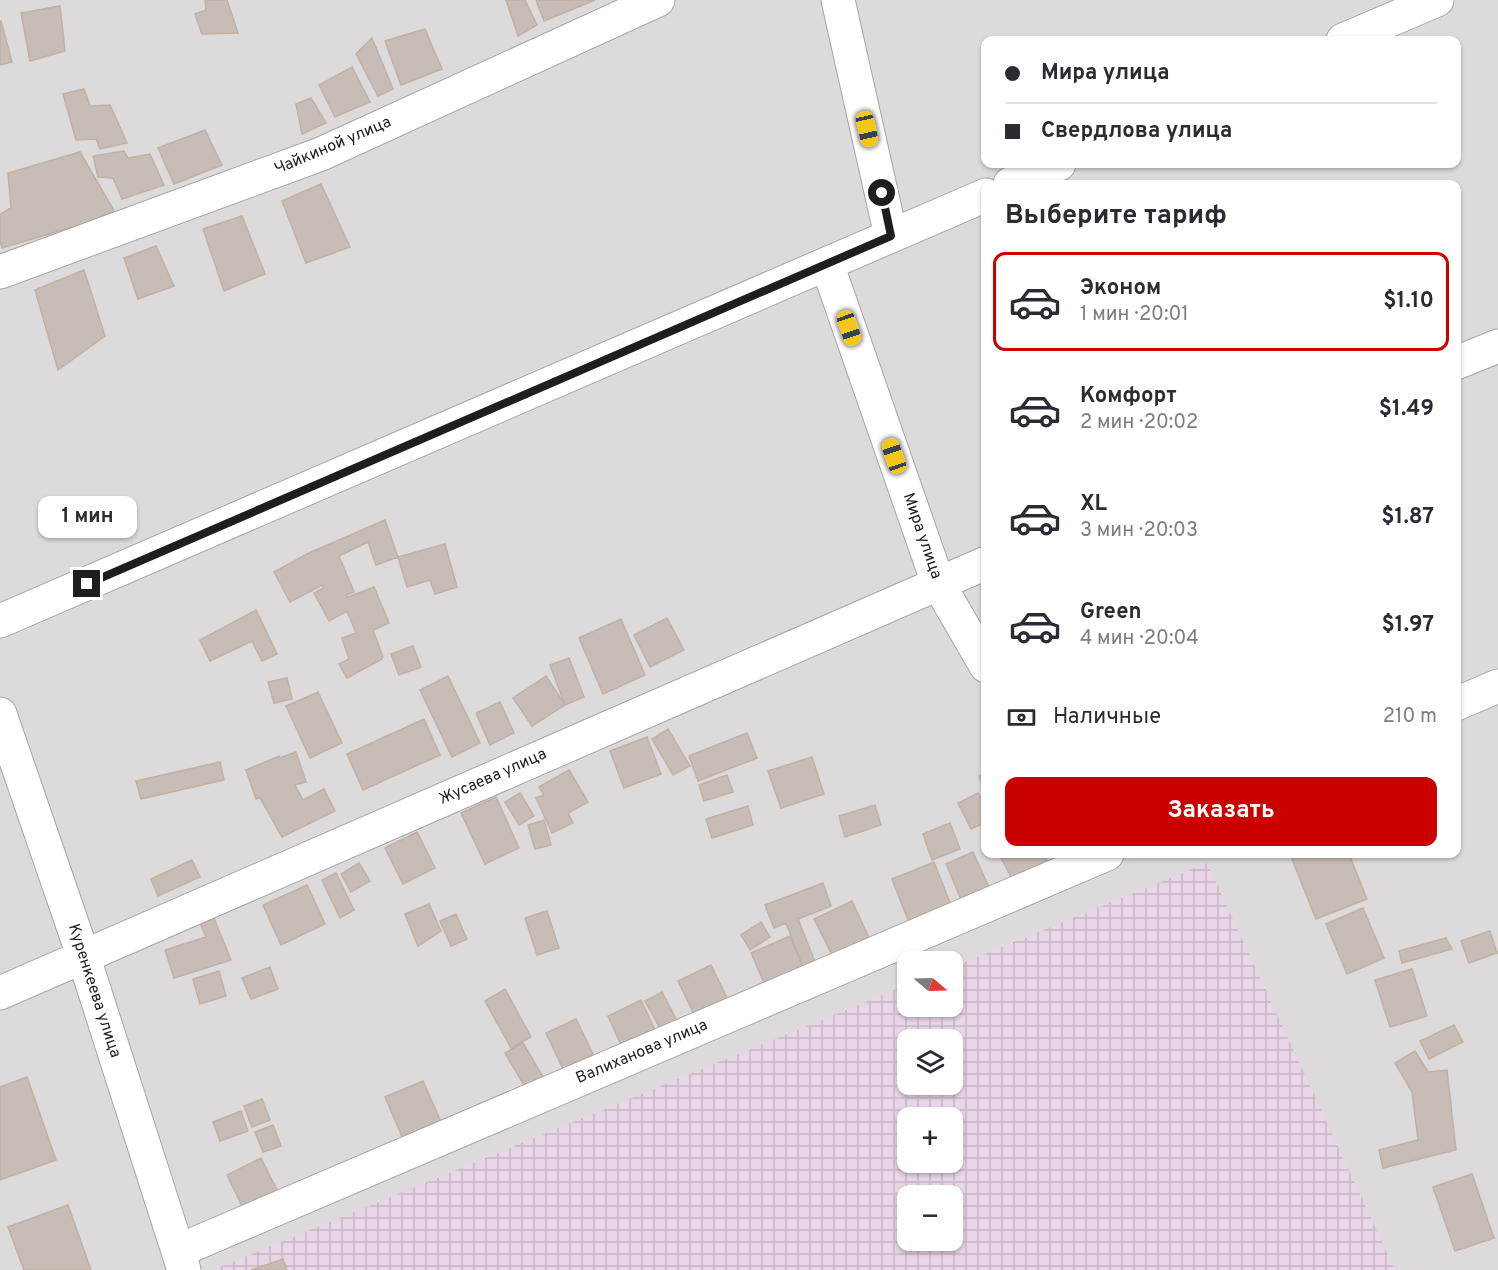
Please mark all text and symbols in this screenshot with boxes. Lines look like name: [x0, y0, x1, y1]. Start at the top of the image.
text: Мира улица: [1041, 60, 1170, 87]
car: [854, 109, 880, 149]
street label: Чайкиной улица: [272, 112, 394, 180]
text: Свердлова улица: [1041, 118, 1232, 145]
route start: [868, 179, 895, 206]
text: Выберите тариф: [1005, 199, 1227, 233]
icon: car: [1008, 275, 1062, 329]
text: Эконом: [1080, 275, 1161, 302]
text: $1.10: [1383, 288, 1434, 315]
text: 1 мин · 20:01: [1080, 302, 1189, 328]
car: [835, 308, 863, 348]
icon: car: [1008, 383, 1062, 437]
text: Комфорт: [1080, 383, 1177, 410]
text: $1.49: [1379, 396, 1434, 423]
text: 2 мин · 20:02: [1080, 410, 1198, 436]
car: [880, 436, 908, 476]
street label: Мира улица: [898, 490, 946, 582]
icon: car: [1008, 491, 1062, 545]
text: XL: [1080, 491, 1107, 518]
callout: 1 мин: [38, 497, 136, 539]
text: 1 мин: [62, 504, 113, 530]
text: $1.87: [1381, 504, 1434, 531]
text: 3 мин · 20:03: [1080, 518, 1198, 544]
route end: [73, 570, 100, 597]
icon: car: [1008, 599, 1062, 653]
text: Green: [1080, 599, 1142, 626]
text: $1.97: [1382, 612, 1434, 639]
text: 4 мин · 20:04: [1080, 626, 1199, 652]
icon: cash: [1005, 701, 1038, 734]
text: Наличные: [1053, 704, 1161, 731]
text: 210 m: [1383, 704, 1437, 730]
street label: Жусаева улица: [436, 744, 550, 810]
button: Заказать: [1005, 777, 1437, 846]
street label: Куренкеева улица: [63, 922, 125, 1060]
north arrow: [897, 951, 963, 1017]
map controls: [897, 951, 963, 1251]
street label: Валиханова улица: [573, 1015, 711, 1089]
button: layers: [897, 1029, 963, 1095]
button: +: [897, 1107, 963, 1173]
button: −: [897, 1185, 963, 1251]

